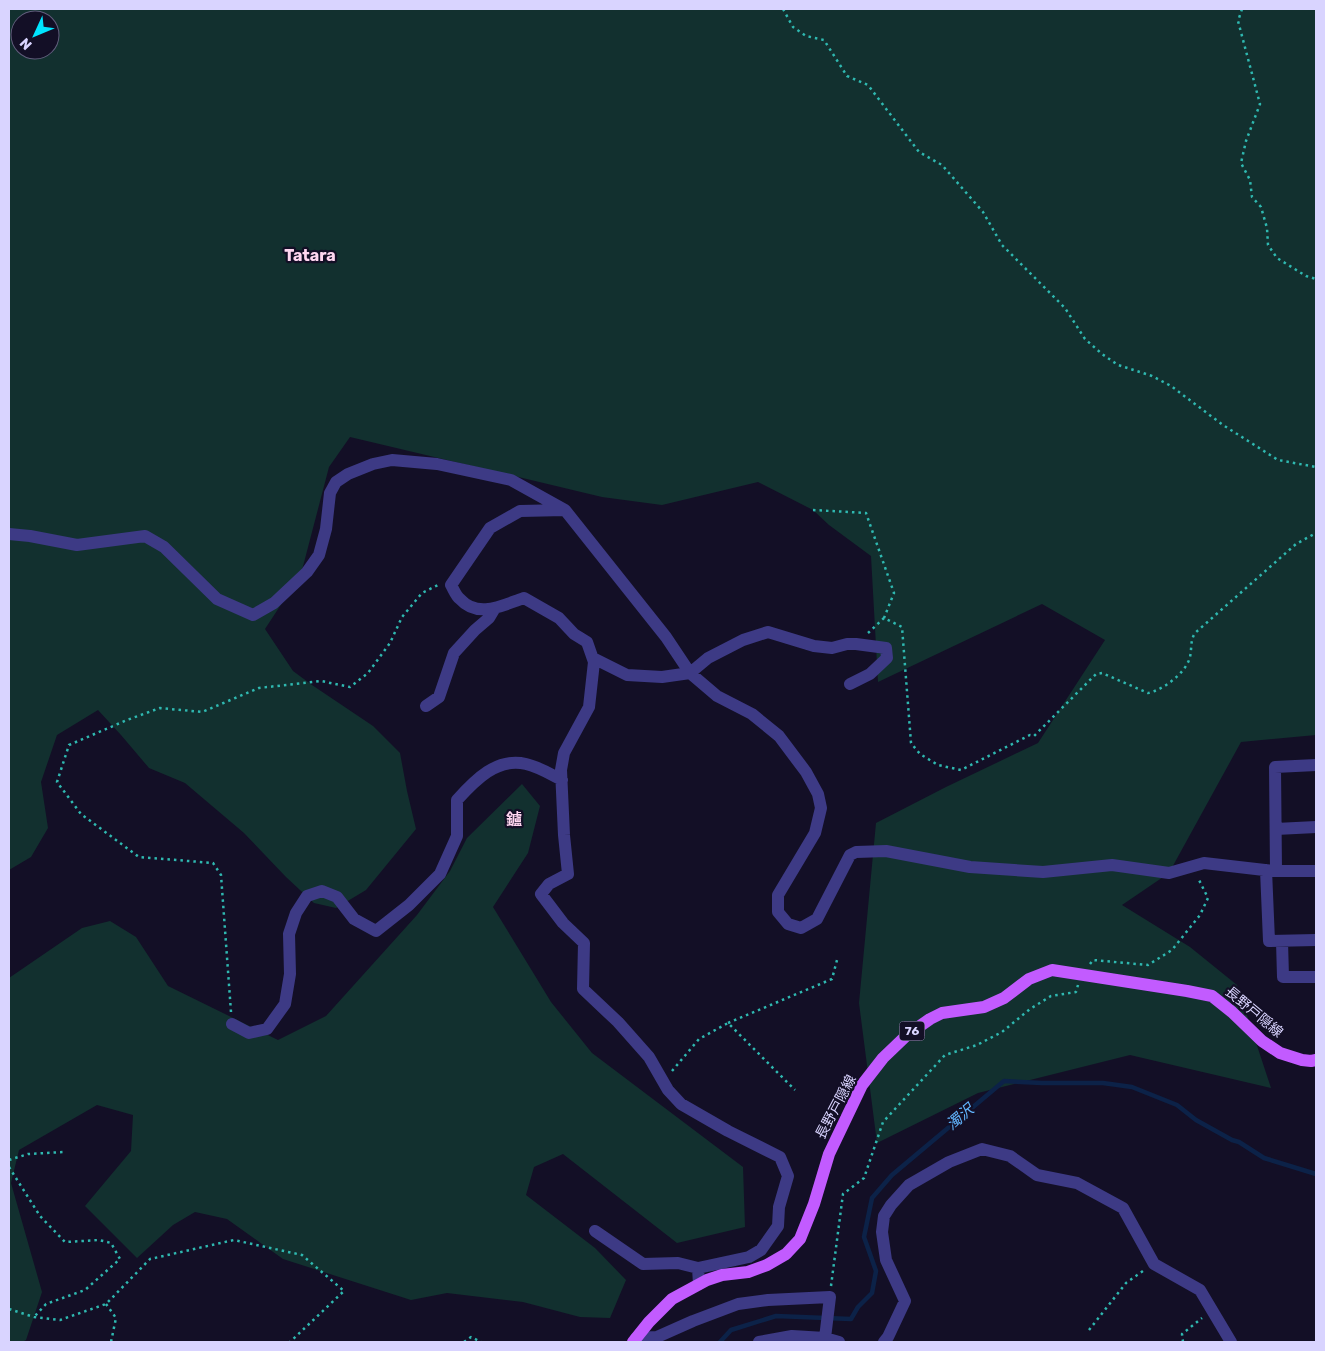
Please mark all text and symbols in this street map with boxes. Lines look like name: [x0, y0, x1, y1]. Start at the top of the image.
north arrow: [10, 10, 60, 60]
text: N: [16, 34, 36, 53]
district label: Tatara: [284, 246, 336, 265]
district label: 鑪: [506, 810, 522, 829]
street label: 長野戸隠線: [1222, 983, 1286, 1041]
road number: 76: [900, 1021, 924, 1040]
street label: 長野戸隠線: [812, 1072, 860, 1142]
water label: 濁沢: [943, 1099, 979, 1134]

